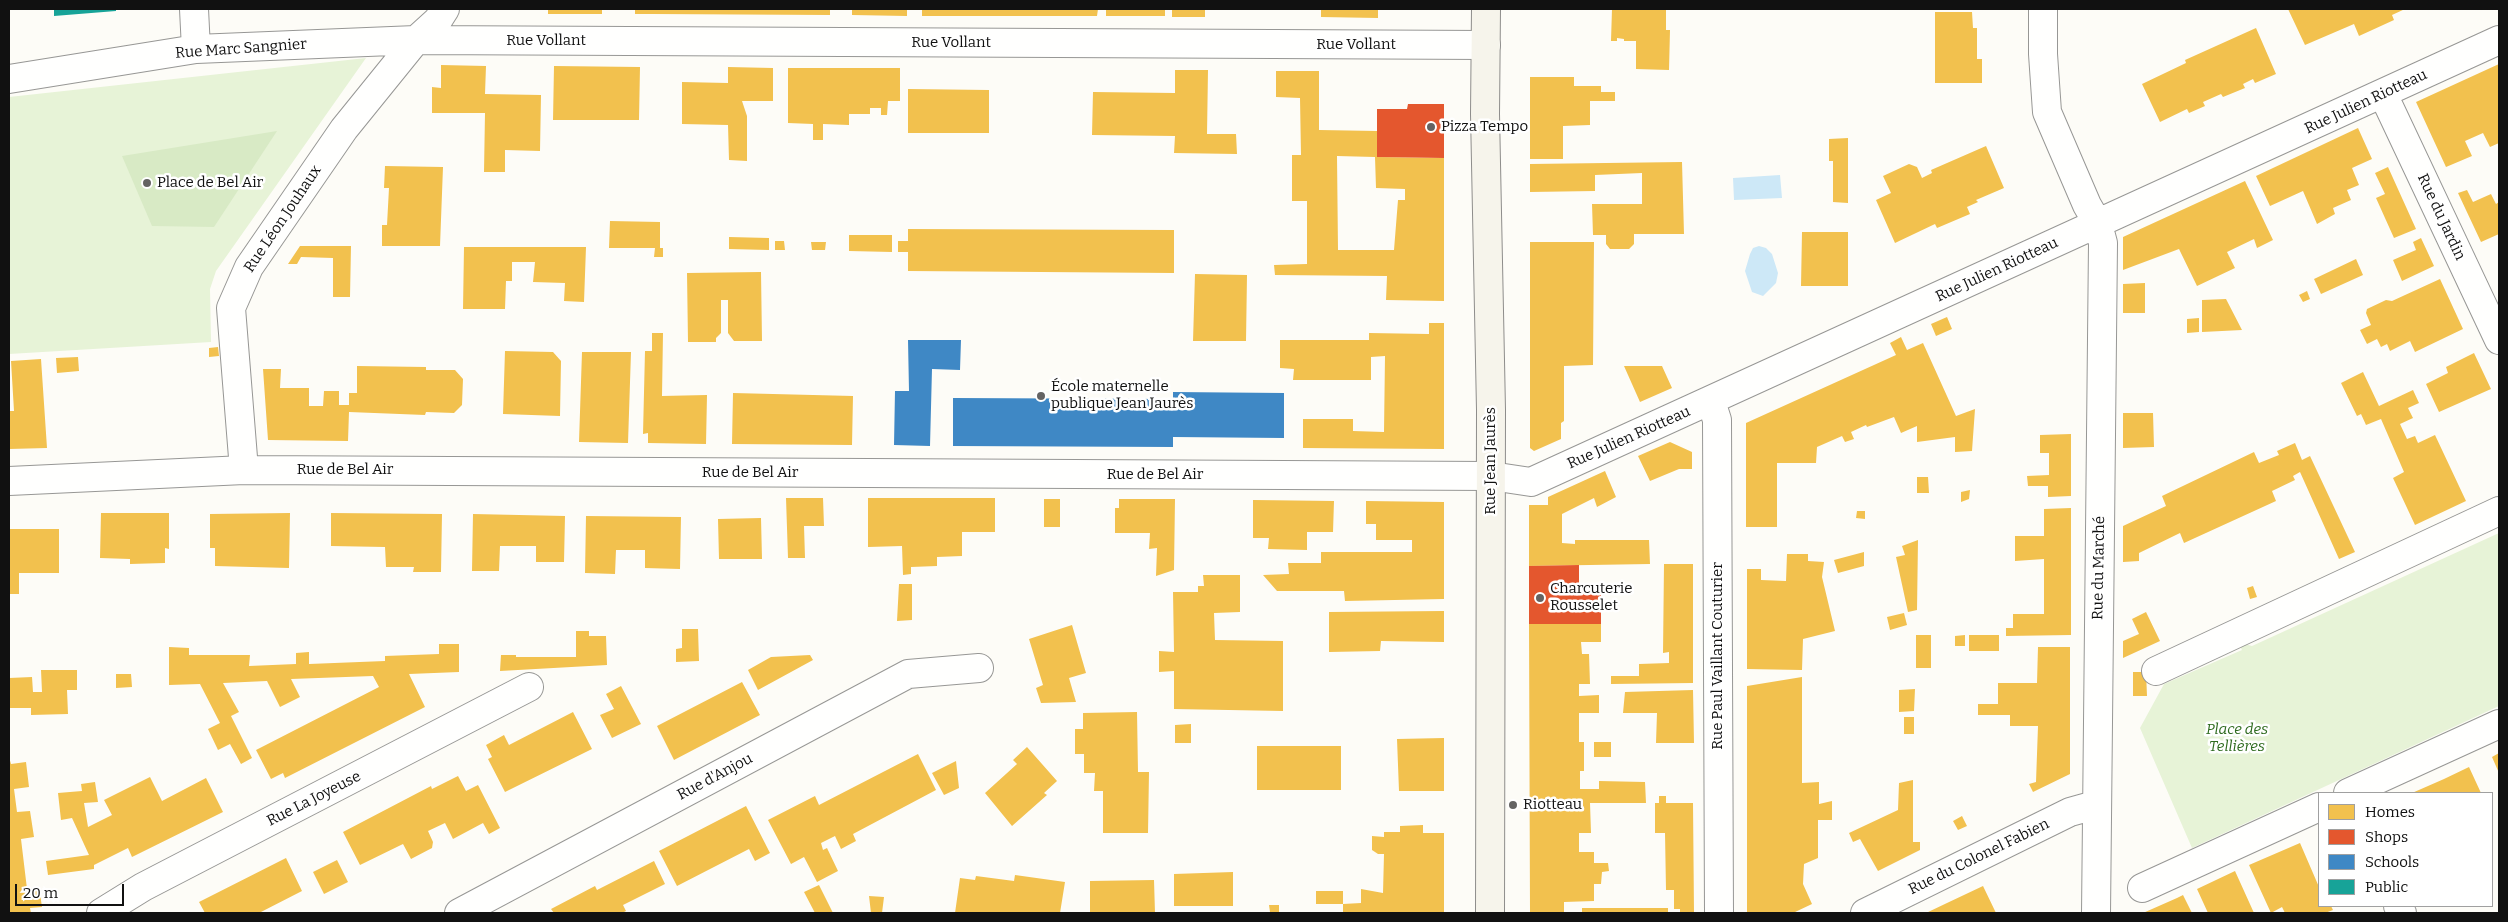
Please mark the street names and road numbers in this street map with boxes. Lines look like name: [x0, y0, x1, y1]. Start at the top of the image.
street label: Rue Vollant: [506, 32, 586, 50]
street label: Rue Vollant: [911, 34, 991, 52]
street label: Rue Marc Sangnier: [175, 35, 307, 63]
street label: Rue Vollant: [1316, 36, 1396, 54]
street label: Rue Julien Riotteau: [2302, 66, 2430, 138]
street label: Rue Léon Jouhaux: [241, 162, 325, 276]
street label: Rue du Jardin: [2413, 171, 2469, 263]
street label: Rue Julien Riotteau: [1933, 234, 2061, 306]
street label: Rue Julien Riotteau: [1565, 403, 1693, 473]
street label: Rue Jean Jaurès: [1482, 407, 1500, 515]
street label: Rue de Bel Air: [297, 461, 393, 479]
street label: Rue de Bel Air: [702, 464, 798, 482]
street label: Rue de Bel Air: [1107, 466, 1203, 484]
street label: Rue du Marché: [2089, 516, 2109, 620]
street label: Rue Paul Vaillant Couturier: [1709, 562, 1727, 750]
street label: Rue d'Anjou: [674, 750, 756, 804]
street label: Rue La Joyeuse: [264, 768, 364, 830]
street label: Rue du Colonel Fabien: [1906, 815, 2052, 899]

